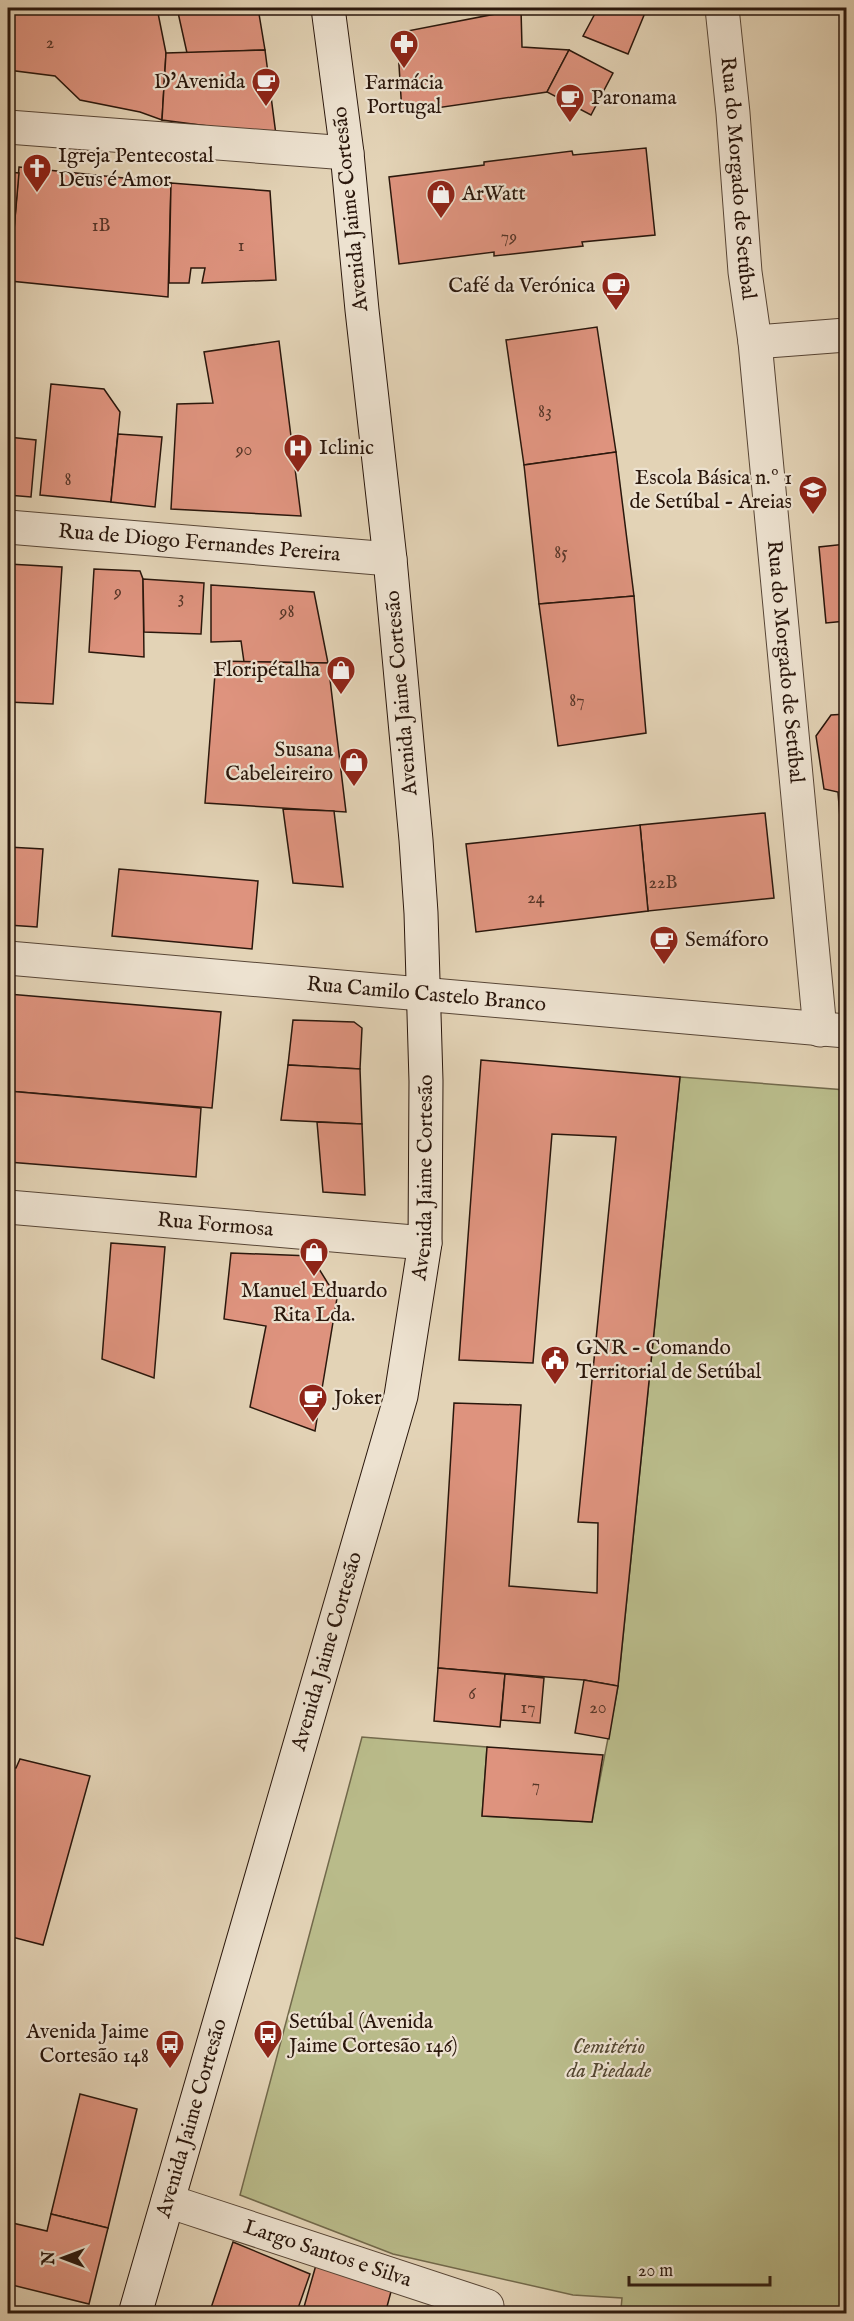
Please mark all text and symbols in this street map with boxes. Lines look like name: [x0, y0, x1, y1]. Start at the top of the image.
pharmacy icon: Farmácia Portugal: [388, 28, 420, 70]
house number: 2: [46, 32, 54, 55]
street label: Rua do Morgado de Setúbal: [714, 55, 762, 302]
cafe icon: D'Avenida: [250, 66, 282, 108]
place label: D'Avenida: [154, 69, 246, 96]
place label: Farmácia Portugal: [365, 70, 444, 121]
cafe icon: Paronama: [554, 82, 586, 124]
place label: Paronama: [591, 85, 678, 112]
street label: Avenida Jaime Cortesão: [327, 105, 375, 314]
place label: Igreja Pentecostal Deus é Amor: [58, 143, 214, 194]
church icon: Igreja Pentecostal Deus é Amor: [21, 152, 53, 194]
shop icon: ArWatt: [425, 178, 457, 220]
place label: ArWatt: [461, 181, 526, 208]
house number: 1B: [92, 215, 110, 238]
house number: 79: [501, 226, 517, 249]
house number: 1: [238, 235, 244, 258]
cafe icon: Café da Verónica: [600, 270, 632, 312]
place label: Café da Verónica: [448, 273, 596, 300]
house number: 83: [538, 401, 552, 424]
hospital icon: Iclinic: [282, 432, 314, 474]
place label: Iclinic: [319, 435, 374, 462]
house number: 90: [235, 439, 252, 462]
place label: Escola Básica n.º 1 de Setúbal - Areias: [629, 465, 792, 516]
house number: 8: [64, 469, 72, 492]
school or university icon: Escola Básica n.º 1 de Setúbal - Areias: [797, 474, 829, 516]
street label: Rua de Diogo Fernandes Pereira: [57, 518, 342, 568]
street label: Rua do Morgado de Setúbal: [760, 539, 810, 785]
house number: 85: [554, 542, 568, 565]
house number: 9: [113, 581, 122, 604]
house number: 3: [178, 587, 184, 610]
street label: Avenida Jaime Cortesão: [380, 589, 425, 798]
house number: 98: [279, 601, 294, 624]
shop icon: Floripétalha: [325, 654, 357, 696]
place label: Floripétalha: [213, 657, 321, 684]
house number: 87: [569, 690, 585, 713]
place label: Susana Cabeleireiro: [225, 737, 334, 788]
shop icon: Susana Cabeleireiro: [338, 746, 370, 788]
house number: 22B: [649, 872, 677, 895]
house number: 24: [527, 887, 545, 910]
cafe icon: Semáforo: [648, 924, 680, 966]
place label: Semáforo: [685, 927, 769, 954]
street label: Rua Camilo Castelo Branco: [306, 971, 547, 1018]
street label: Avenida Jaime Cortesão: [406, 1074, 440, 1283]
street label: Rua Formosa: [156, 1206, 275, 1243]
shop icon: Manuel Eduardo Rita Lda.: [298, 1236, 330, 1278]
place label: Manuel Eduardo Rita Lda.: [241, 1278, 387, 1329]
place label: GNR - Comando Territorial de Setúbal: [576, 1335, 761, 1386]
public building icon: GNR - Comando Territorial de Setúbal: [539, 1344, 571, 1386]
cafe icon: Joker: [297, 1382, 329, 1424]
place label: Joker: [332, 1385, 382, 1412]
street label: Avenida Jaime Cortesão: [285, 1549, 369, 1755]
house number: 6: [468, 1683, 476, 1706]
house number: 17: [520, 1697, 536, 1720]
house number: 20: [589, 1697, 607, 1720]
house number: 7: [532, 1775, 540, 1798]
place label: Setúbal (Avenida Jaime Cortesão 146): [287, 2009, 458, 2060]
street label: Avenida Jaime Cortesão: [150, 2015, 233, 2222]
bus stop icon: Setúbal (Avenida Jaime Cortesão 146): [252, 2018, 284, 2060]
place label: Avenida Jaime Cortesão 148: [25, 2019, 149, 2070]
bus stop icon: Avenida Jaime Cortesão 148: [154, 2028, 186, 2070]
park label: Cemitério da Piedade: [566, 2034, 651, 2085]
street label: Largo Santos e Silva: [240, 2213, 416, 2294]
north arrow: [33, 2228, 93, 2288]
scale bar: [629, 2249, 770, 2287]
text: N: [40, 2251, 60, 2266]
text: 20 m: [638, 2260, 673, 2283]

